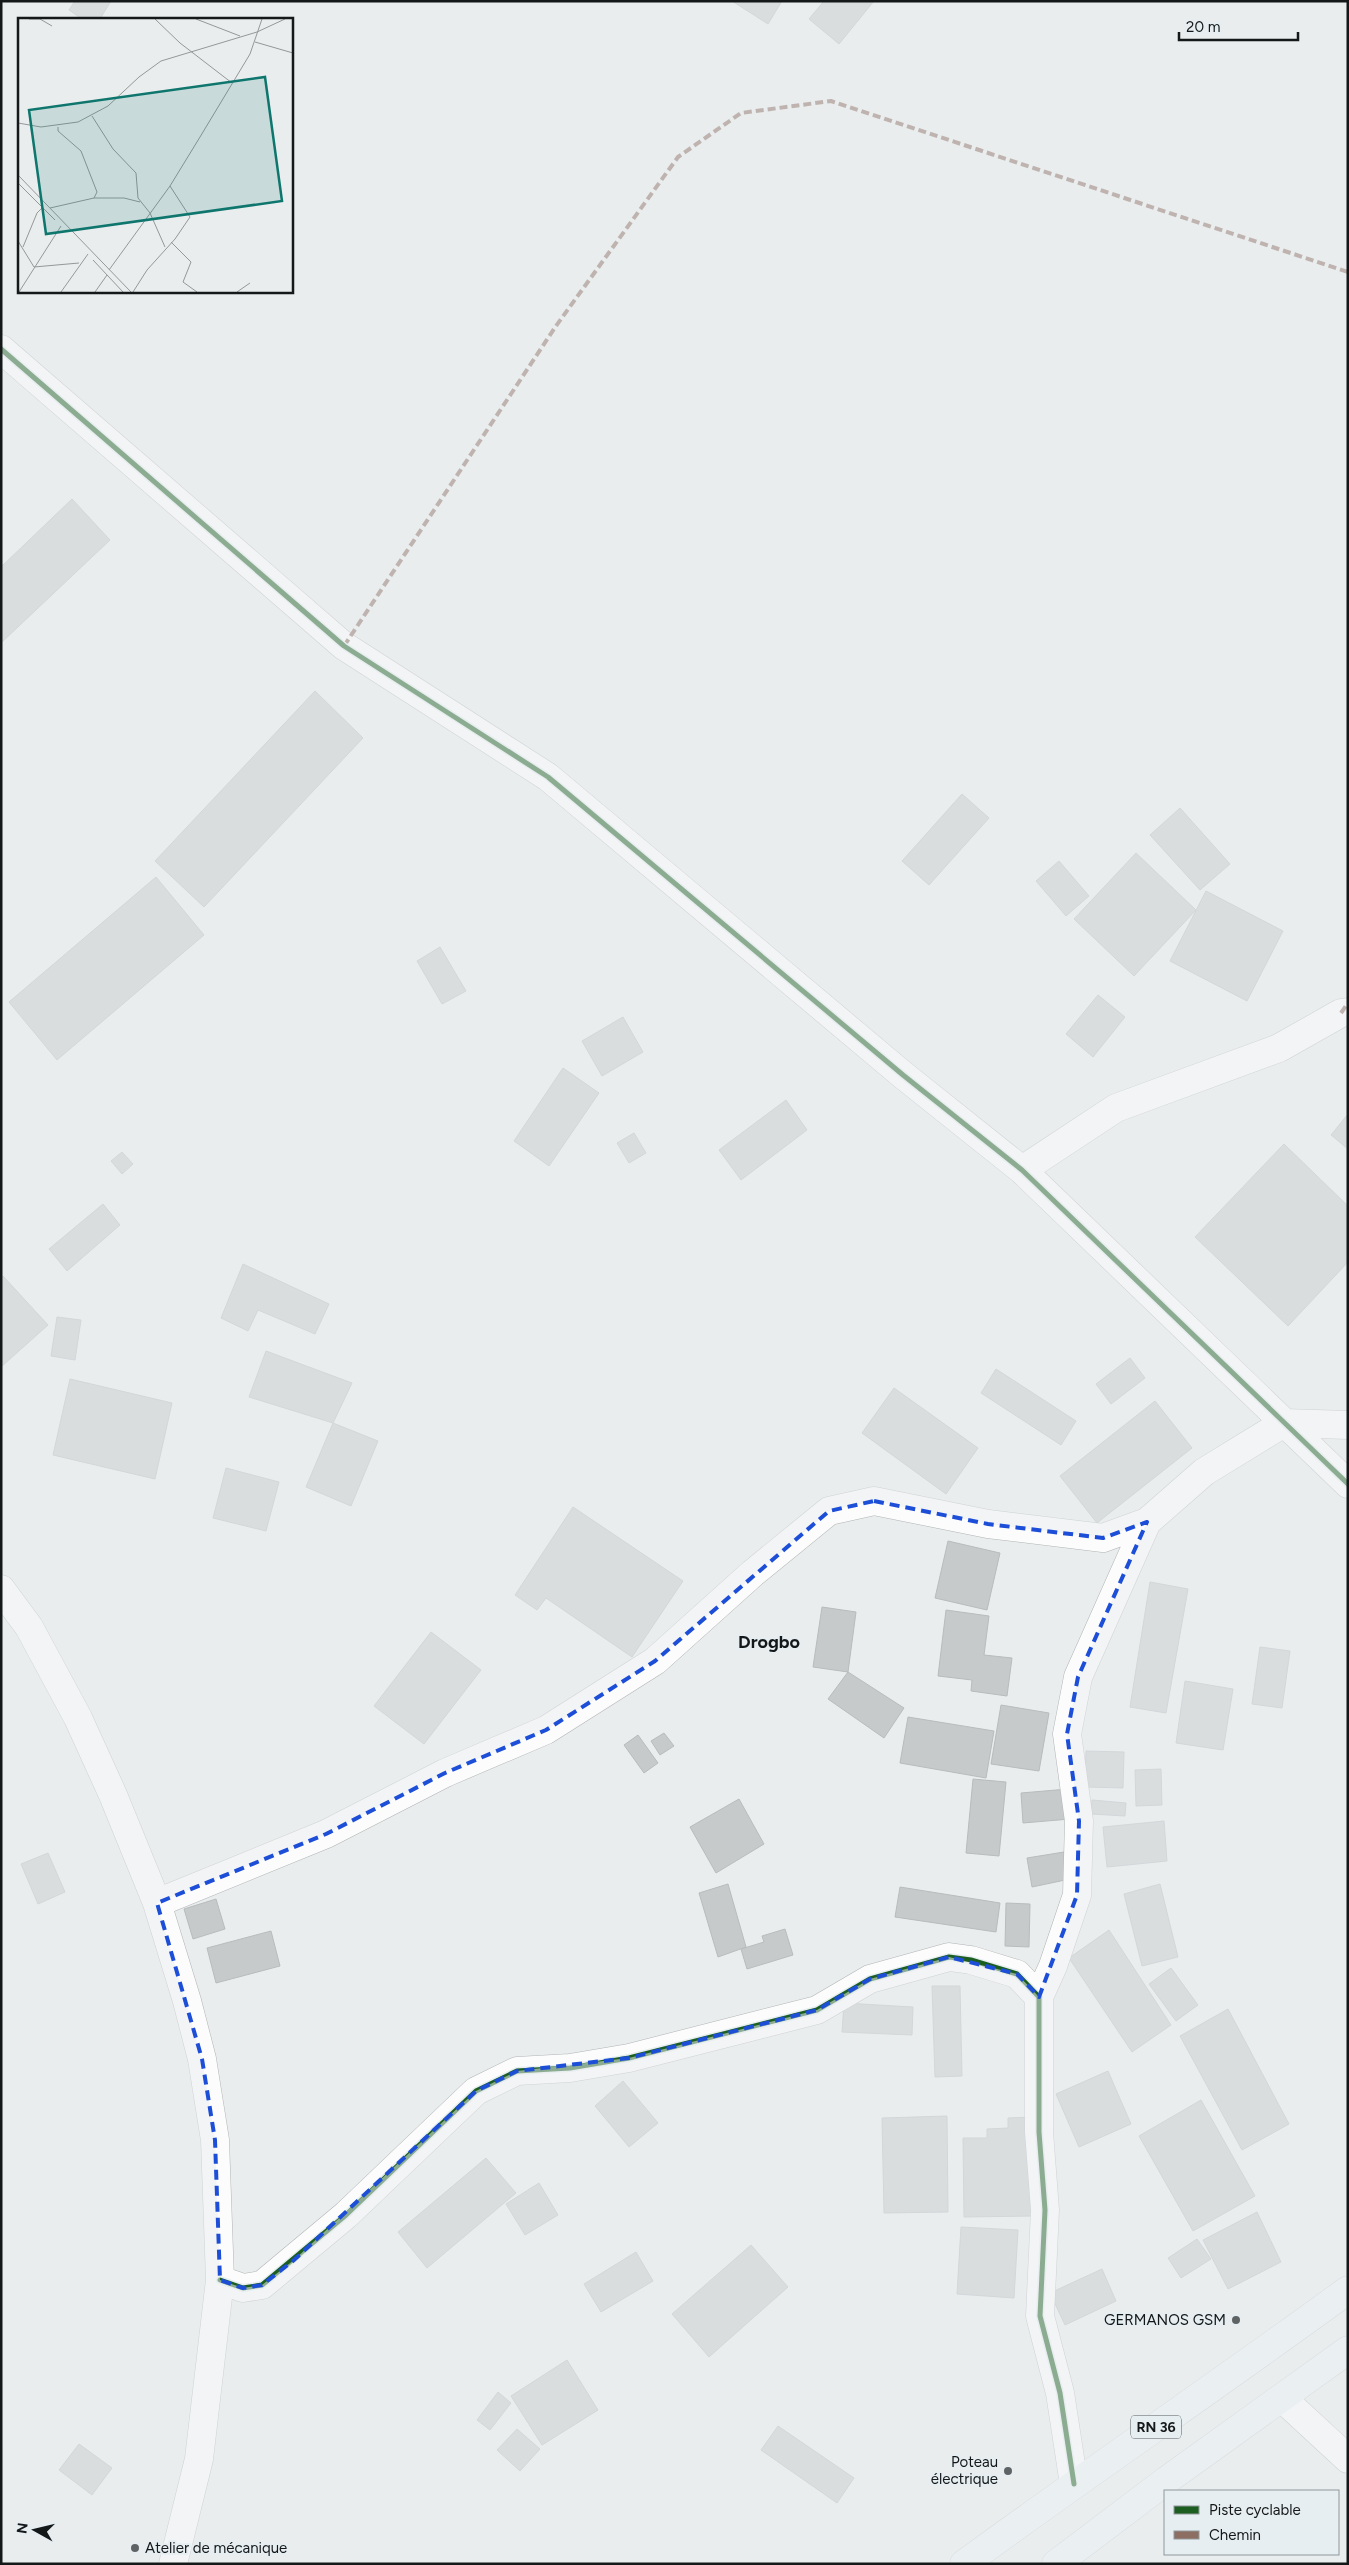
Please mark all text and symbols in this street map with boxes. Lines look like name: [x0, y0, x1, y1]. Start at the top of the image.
scale bar: [1179, 10, 1298, 42]
inset map: [18, 18, 292, 292]
text: 20 m: [1186, 18, 1220, 36]
district label: Drogbo: [738, 1631, 800, 1653]
place label: GERMANOS GSM: [1104, 2311, 1226, 2329]
marker: GERMANOS GSM: [1230, 2314, 1242, 2326]
road number: RN 36: [1131, 2416, 1181, 2438]
place label: Poteau électrique: [931, 2453, 998, 2488]
marker: Poteau électrique: [1002, 2465, 1014, 2477]
legend: [1164, 2490, 1339, 2555]
text: Piste cyclable: [1209, 2501, 1301, 2519]
north arrow: [10, 2505, 60, 2555]
text: N: [13, 2522, 32, 2535]
text: Chemin: [1209, 2526, 1261, 2544]
place label: Atelier de mécanique: [145, 2539, 287, 2557]
marker: Atelier de mécanique: [129, 2542, 141, 2554]

